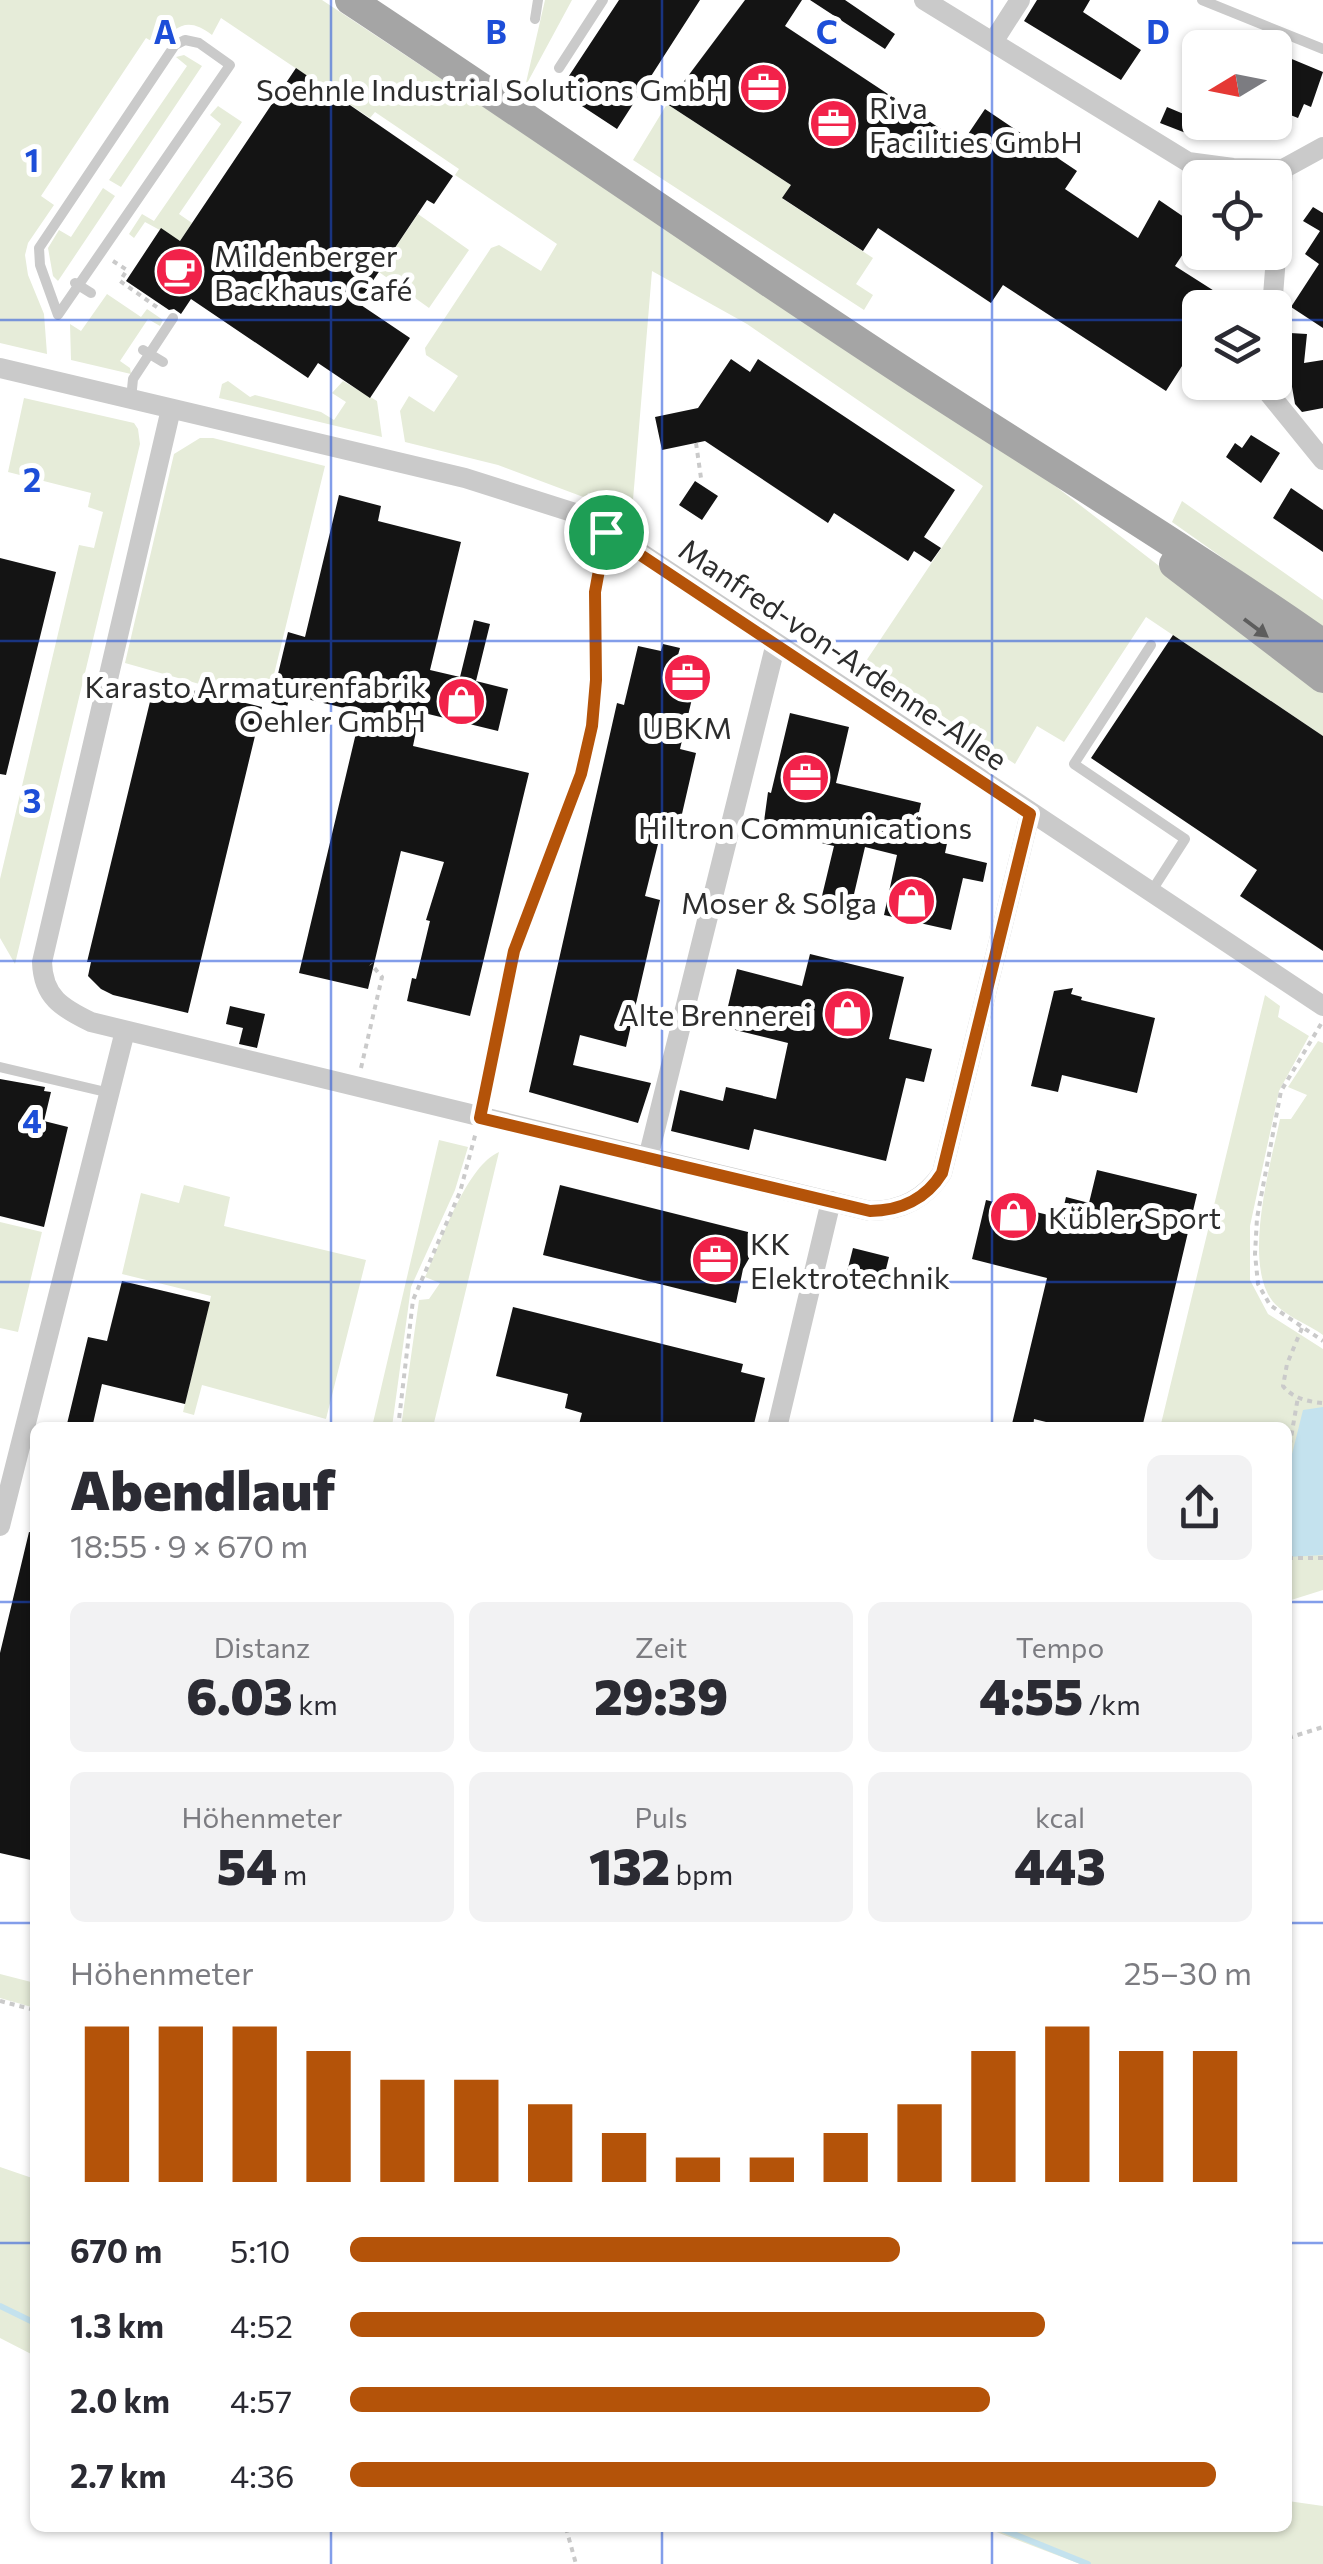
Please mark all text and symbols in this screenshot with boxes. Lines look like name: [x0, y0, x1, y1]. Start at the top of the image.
text: A: [154, 11, 177, 51]
text: B: [485, 11, 507, 51]
text: C: [816, 11, 838, 51]
text: D: [1146, 11, 1170, 51]
north arrow: [1182, 30, 1292, 140]
map controls: [1182, 30, 1292, 400]
office icon: Soehnle Industrial Solutions GmbH: [737, 62, 789, 114]
place label: Soehnle Industrial Solutions GmbH: [256, 70, 728, 107]
place label: Riva Facilities GmbH: [869, 88, 1083, 159]
office icon: Riva Facilities GmbH: [808, 97, 860, 149]
text: 1: [25, 139, 39, 179]
button: locate: [1182, 160, 1292, 270]
place label: Mildenberger Backhaus Café: [214, 236, 412, 307]
cafe icon: Mildenberger Backhaus Café: [153, 245, 205, 297]
button: layers: [1182, 290, 1292, 400]
text: 2: [23, 459, 41, 499]
pin: [564, 490, 649, 575]
icon: arrive: [579, 505, 634, 560]
street label: Manfred-von-Ardenne-Allee: [673, 529, 1015, 777]
one-way arrow: [1243, 617, 1269, 637]
office icon: UBKM: [661, 651, 713, 703]
place label: Karasto Armaturenfabrik Oehler GmbH: [84, 667, 426, 738]
shop icon: Karasto Armaturenfabrik Oehler GmbH: [435, 676, 487, 728]
place label: UBKM: [642, 708, 732, 745]
office icon: Hiltron Communications: [779, 751, 831, 803]
text: 3: [23, 780, 41, 820]
place label: Hiltron Communications: [638, 808, 972, 845]
shop icon: Moser & Solga: [886, 875, 938, 927]
place label: Moser & Solga: [681, 883, 877, 920]
shop icon: Alte Brennerei: [821, 987, 873, 1039]
place label: Alte Brennerei: [618, 995, 812, 1032]
text: 4: [22, 1100, 42, 1140]
shop icon: Kübler Sport: [987, 1190, 1039, 1242]
place label: Kübler Sport: [1048, 1198, 1221, 1235]
place label: KK Elektrotechnik: [750, 1224, 950, 1295]
office icon: KK Elektrotechnik: [689, 1233, 741, 1285]
text: Abendlauf: [70, 1454, 335, 1521]
button: share: [1147, 1455, 1252, 1560]
text: 18:55 · 9 × 670 m: [70, 1525, 308, 1565]
text: Distanz: [214, 1630, 310, 1664]
text: Zeit: [635, 1630, 687, 1664]
text: Tempo: [1016, 1630, 1104, 1664]
text: 6.03: [186, 1664, 293, 1725]
text: 29:39: [594, 1664, 728, 1725]
text: 4:55: [979, 1664, 1083, 1725]
text: km: [293, 1687, 338, 1721]
text: /km: [1083, 1687, 1141, 1721]
text: Höhenmeter: [182, 1800, 342, 1834]
text: Puls: [634, 1800, 688, 1834]
text: kcal: [1035, 1800, 1085, 1834]
text: 54: [217, 1834, 277, 1895]
text: 132: [589, 1834, 670, 1895]
text: 443: [1014, 1834, 1106, 1895]
text: m: [277, 1857, 307, 1891]
text: bpm: [670, 1857, 733, 1891]
text: Höhenmeter: [70, 1952, 254, 1992]
text: 25–30 m: [1124, 1952, 1252, 1992]
text: 670 m: [70, 2230, 162, 2270]
text: 5:10: [230, 2230, 291, 2270]
text: 1.3 km: [70, 2305, 164, 2345]
text: 4:52: [230, 2305, 293, 2345]
text: 2.0 km: [70, 2380, 170, 2420]
text: 4:57: [230, 2380, 292, 2420]
text: 2.7 km: [70, 2455, 166, 2495]
text: 4:36: [230, 2455, 294, 2495]

